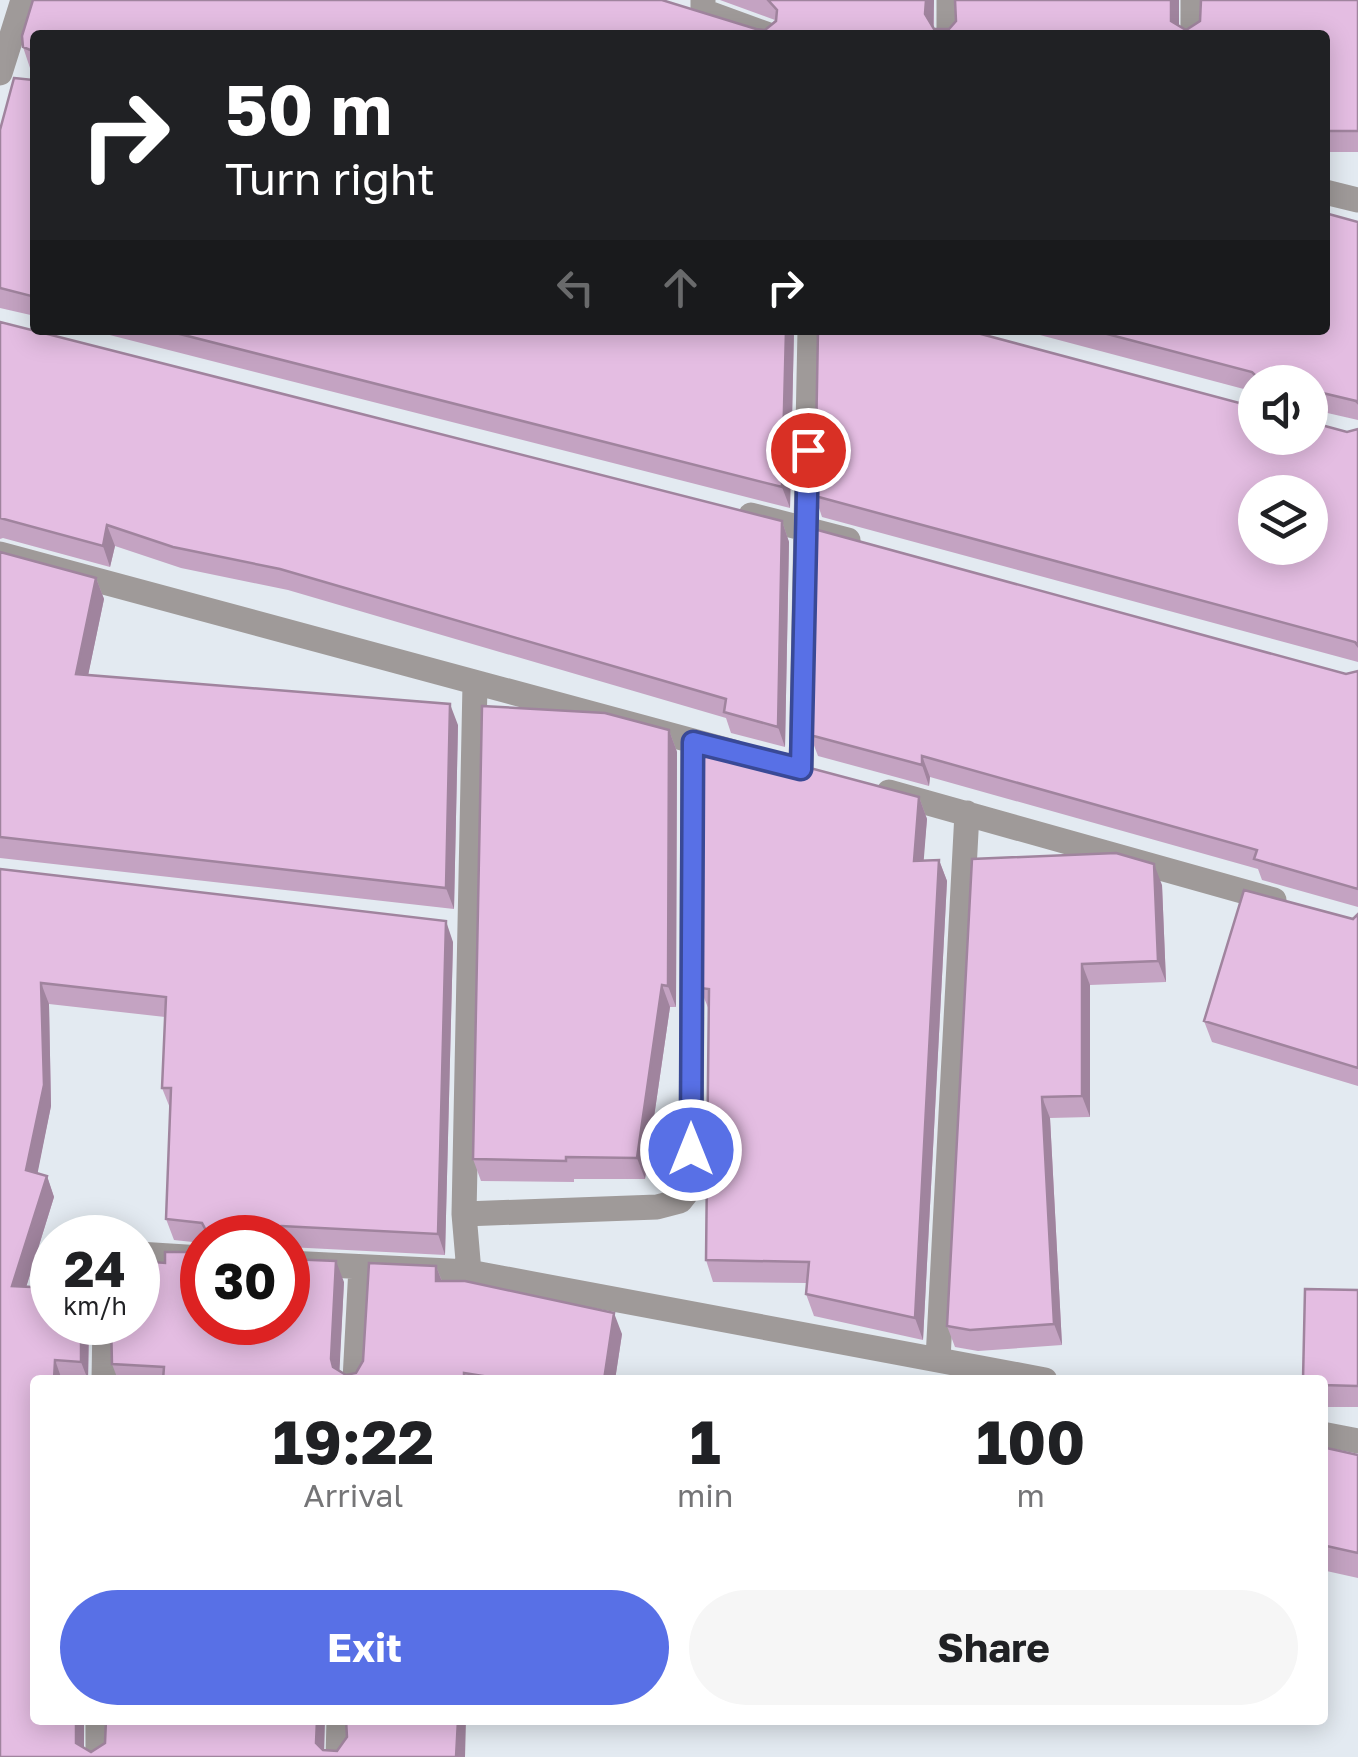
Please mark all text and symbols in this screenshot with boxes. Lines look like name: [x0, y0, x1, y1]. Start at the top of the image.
text: 50 m: [225, 66, 392, 150]
icon: right: [60, 70, 190, 200]
text: Turn right: [225, 151, 435, 205]
icon: left: [548, 260, 603, 315]
icon: ahead: [653, 260, 708, 315]
icon: right: [758, 260, 813, 315]
map controls: [1238, 365, 1328, 565]
button: sound: [1238, 365, 1328, 455]
pin: [766, 408, 851, 493]
icon: arrive: [781, 423, 836, 478]
button: layers: [1238, 475, 1328, 565]
position arrow: [639, 1098, 743, 1202]
speed limit sign: 30: [180, 1215, 310, 1345]
text: 24: [64, 1238, 126, 1298]
text: km/h: [63, 1290, 127, 1321]
text: 19:22: [273, 1405, 434, 1477]
text: 1: [690, 1405, 721, 1477]
text: 100: [976, 1405, 1085, 1477]
text: Arrival: [303, 1476, 404, 1514]
text: min: [677, 1476, 734, 1514]
text: m: [1017, 1476, 1045, 1514]
button: Exit: [60, 1590, 669, 1705]
button: Share: [689, 1590, 1298, 1705]

